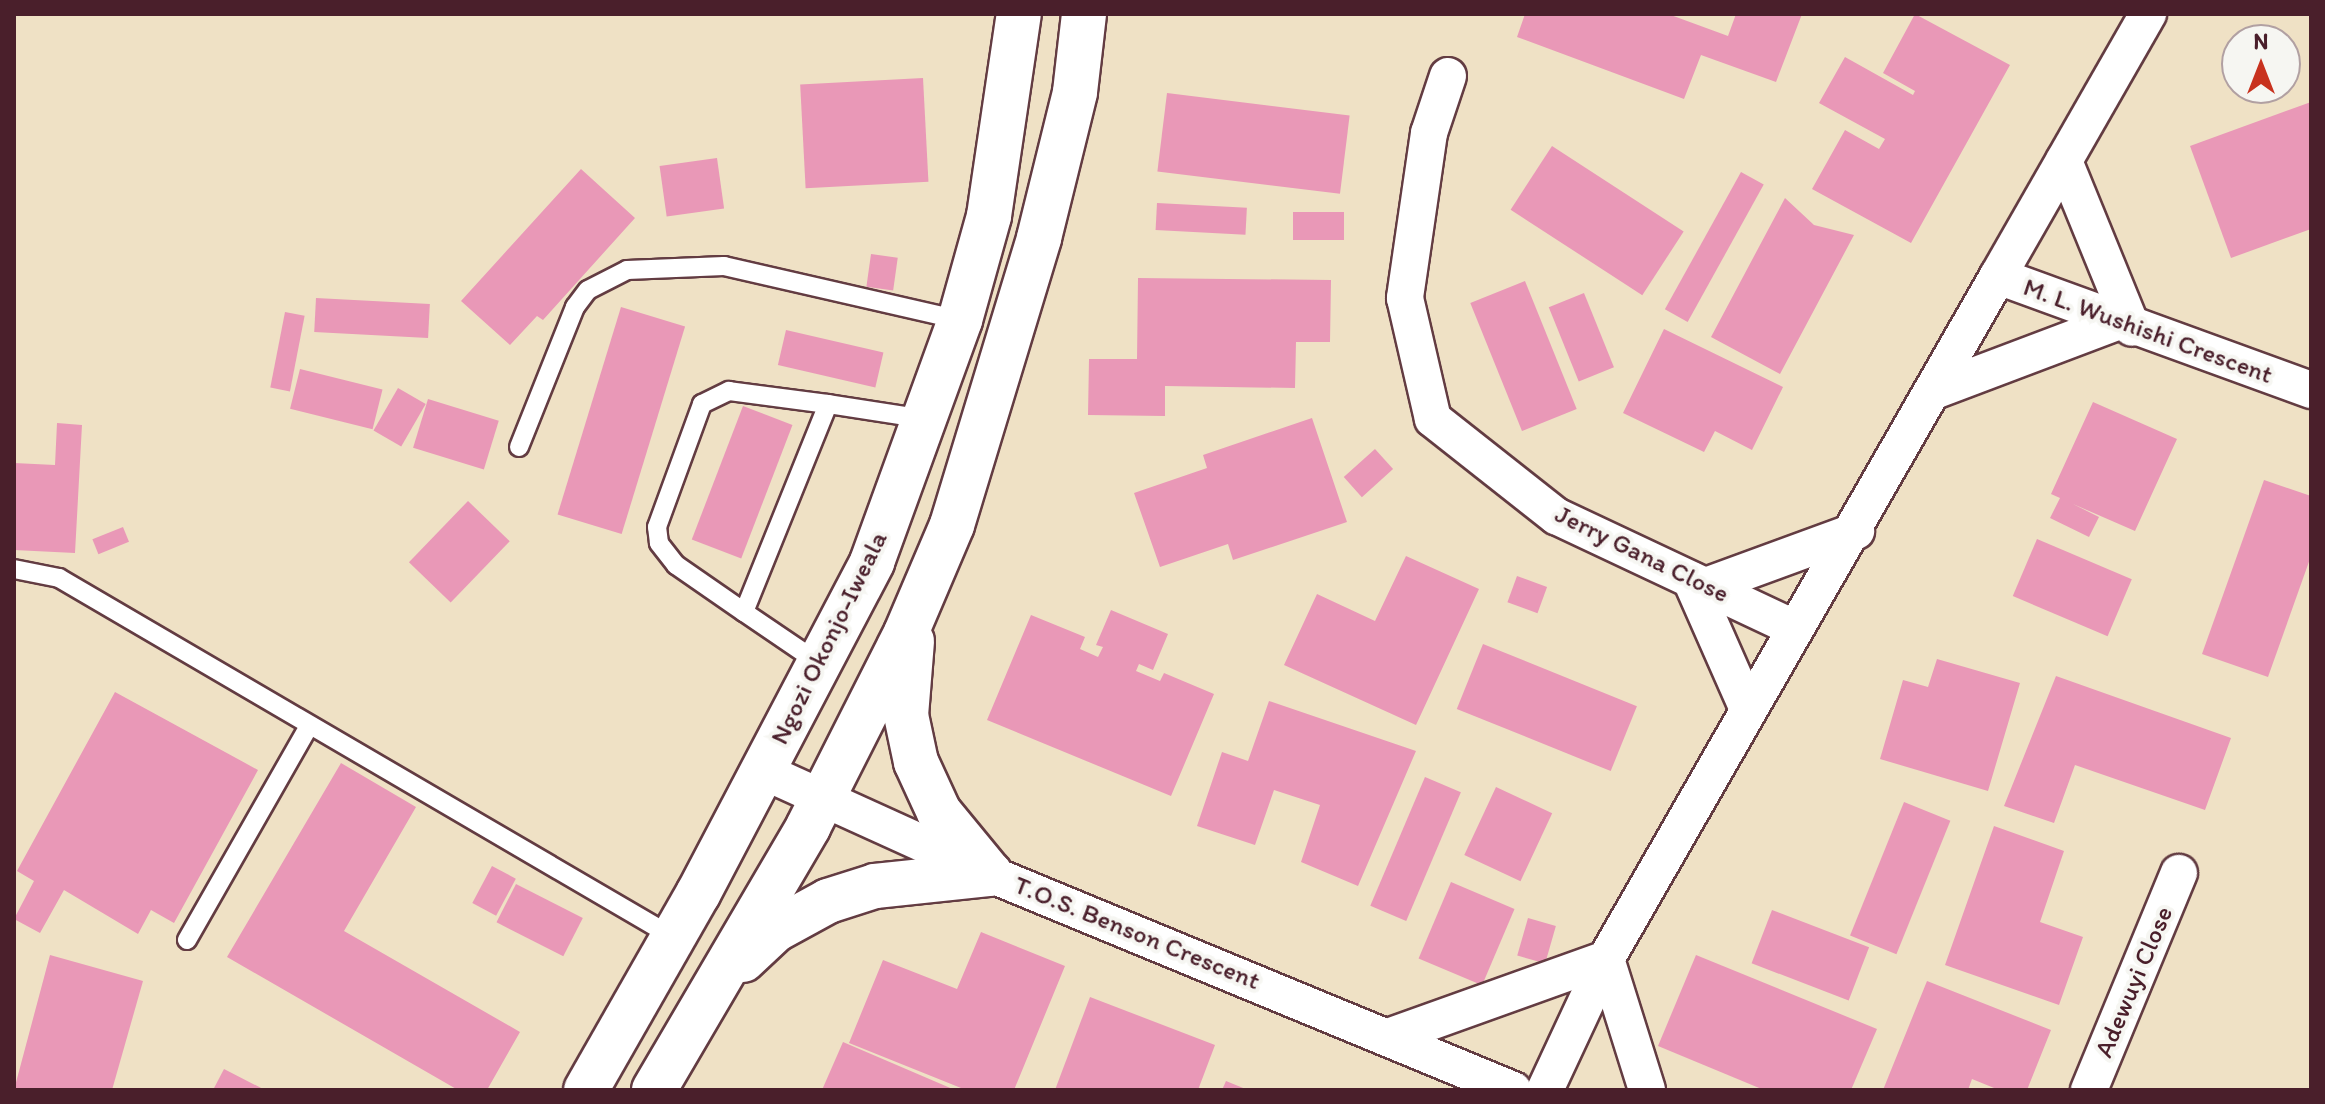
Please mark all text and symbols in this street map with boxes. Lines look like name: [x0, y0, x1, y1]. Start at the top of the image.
north arrow: [2221, 24, 2301, 104]
text: N: [2254, 28, 2268, 55]
street label: M. L. Wushishi Crescent: [2019, 271, 2277, 391]
street label: Jerry Gana Close: [1550, 498, 1734, 610]
street label: Ngozi Okonjo-Iweala: [764, 527, 894, 749]
street label: T.O.S. Benson Crescent: [1010, 869, 1264, 997]
street label: Adewuyi Close: [2088, 902, 2180, 1062]

